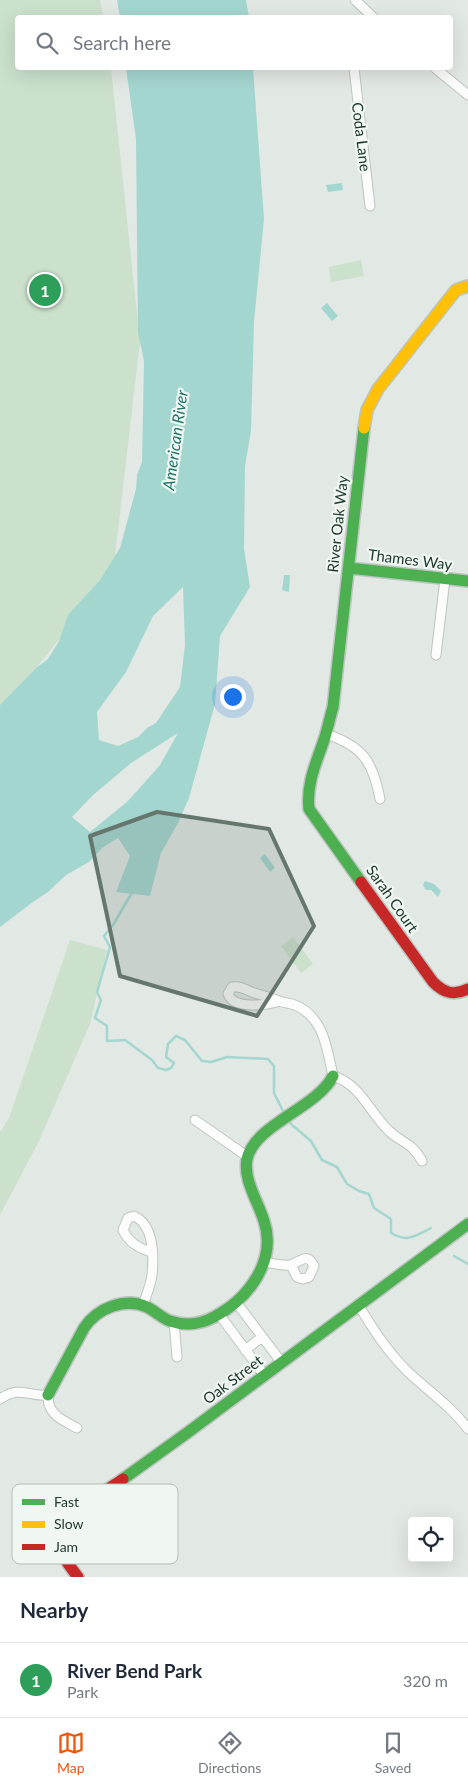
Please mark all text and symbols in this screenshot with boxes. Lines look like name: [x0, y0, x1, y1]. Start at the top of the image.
search box: [15, 15, 453, 70]
icon: search: [33, 29, 61, 57]
text: Search here: [73, 31, 171, 54]
street label: Coda Lane: [349, 101, 375, 173]
pin: 1: [29, 271, 61, 309]
water label: American River: [158, 388, 191, 492]
street label: River Oak Way: [323, 474, 351, 573]
street label: Thames Way: [367, 545, 453, 573]
your location: [220, 684, 246, 710]
street label: Sarah Court: [363, 861, 423, 936]
street label: Oak Street: [199, 1351, 266, 1408]
legend: [12, 1484, 178, 1564]
text: Fast: [54, 1493, 79, 1510]
text: Slow: [54, 1515, 84, 1532]
map controls: [408, 1517, 453, 1562]
button: locate: [408, 1517, 453, 1562]
text: Jam: [54, 1538, 78, 1555]
text: Nearby: [20, 1597, 88, 1622]
text: River Bend Park: [67, 1659, 202, 1682]
text: 1: [31, 1671, 41, 1690]
text: 320 m: [403, 1671, 448, 1690]
text: Park: [67, 1682, 98, 1701]
tab: Map: [57, 1729, 85, 1776]
tab: Directions: [198, 1729, 261, 1776]
tab: Saved: [375, 1729, 411, 1776]

